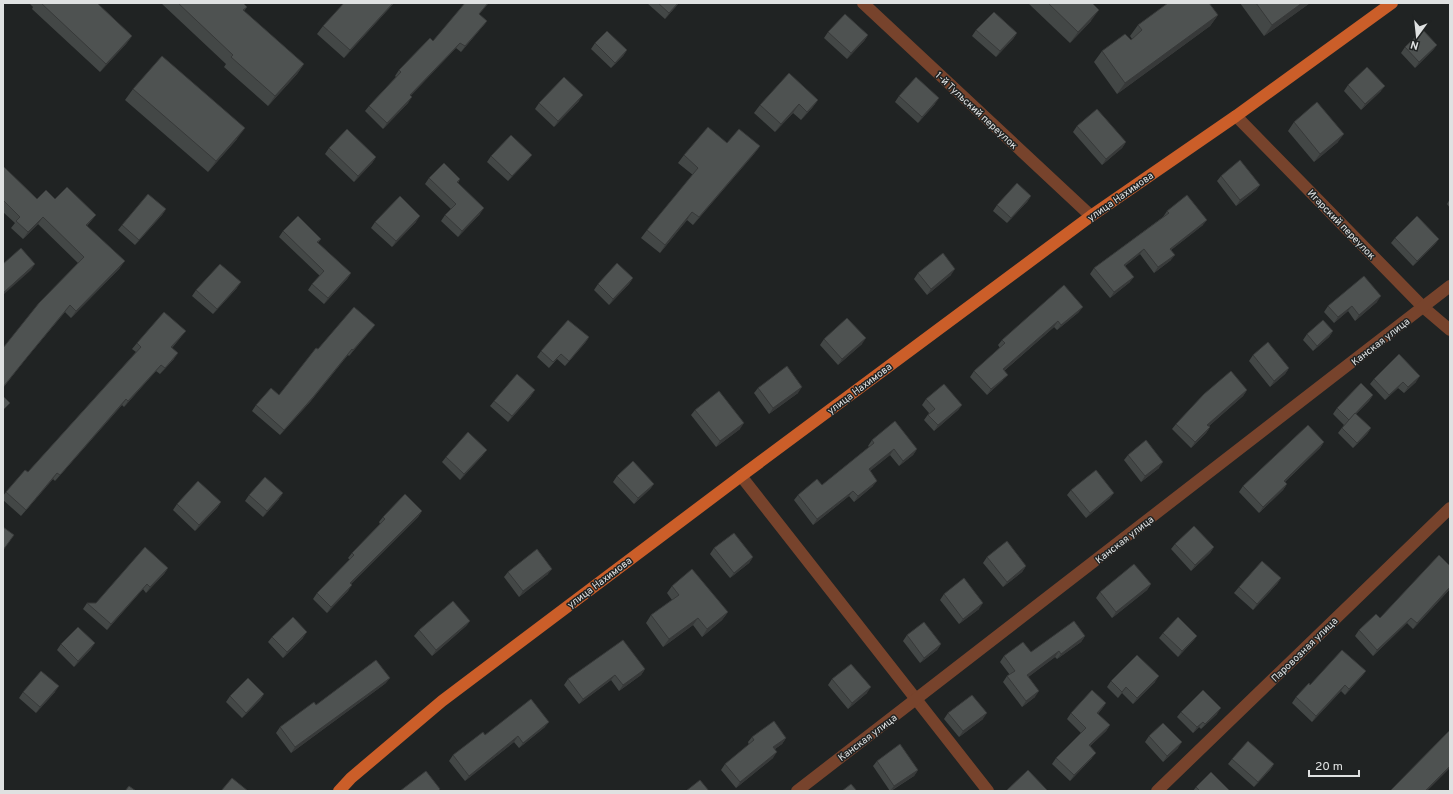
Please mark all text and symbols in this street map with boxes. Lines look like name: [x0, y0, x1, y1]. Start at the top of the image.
north arrow: [1397, 16, 1437, 56]
text: N: [1409, 37, 1420, 52]
street label: 1-й Тульский переулок: [932, 69, 1020, 153]
street label: улица Нахимова: [1085, 170, 1156, 225]
street label: Игарский переулок: [1304, 187, 1378, 263]
street label: Канская улица: [1349, 315, 1413, 369]
street label: улица Нахимова: [825, 361, 895, 418]
street label: Канская улица: [1093, 513, 1157, 567]
street label: улица Нахимова: [565, 555, 635, 612]
street label: Паровозная улица: [1269, 615, 1341, 685]
street label: Канская улица: [836, 712, 900, 765]
scale bar: [1309, 752, 1359, 778]
text: 20 m: [1315, 759, 1343, 775]

